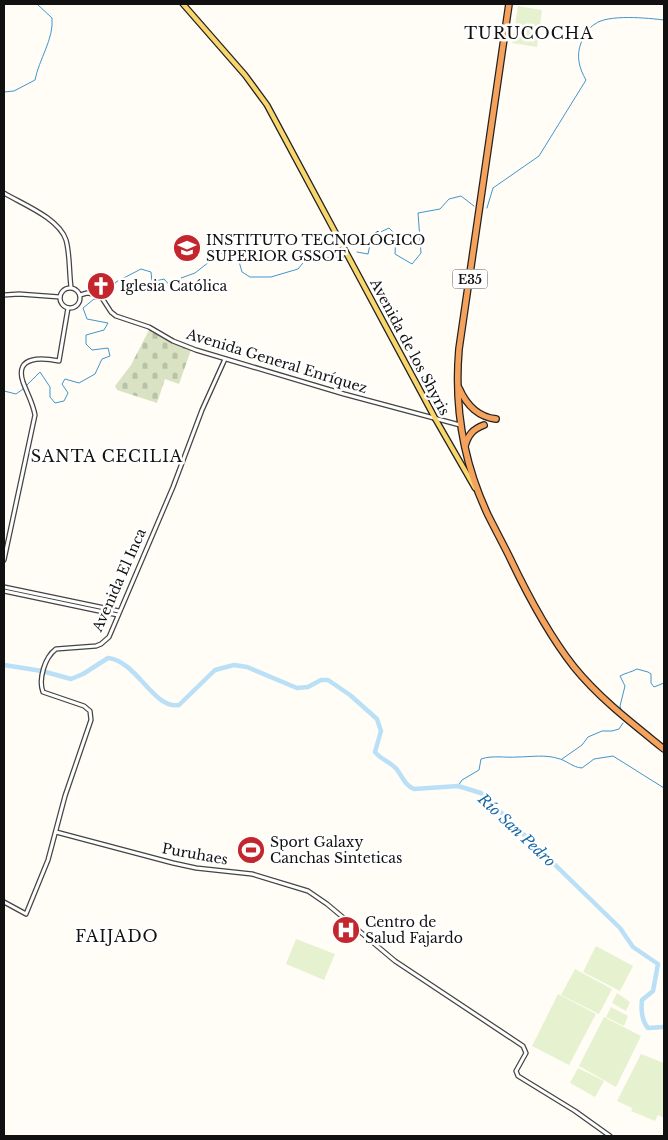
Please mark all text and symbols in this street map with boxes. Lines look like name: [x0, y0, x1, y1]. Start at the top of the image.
district label: TURUCOCHA: [464, 23, 594, 43]
place label: INSTITUTO TECNOLÓGICO SUPERIOR GSSOT: [206, 231, 425, 265]
school or university icon: INSTITUTO TECNOLÓGICO SUPERIOR GSSOT: [172, 233, 202, 263]
road number: E35: [452, 270, 488, 288]
church icon: Iglesia Católica: [86, 271, 116, 301]
street label: Avenida de los Shyris: [366, 275, 454, 419]
place label: Iglesia Católica: [120, 277, 227, 295]
street label: Avenida General Enríquez: [183, 325, 370, 397]
district label: SANTA CECILIA: [31, 446, 183, 466]
street label: Avenida El Inca: [88, 525, 150, 635]
water label: Río San Pedro: [474, 789, 560, 871]
place label: Sport Galaxy Canchas Sinteticas: [270, 833, 402, 867]
sports icon: Sport Galaxy Canchas Sinteticas: [236, 835, 266, 865]
street label: Puruhaes: [161, 839, 229, 869]
place label: Centro de Salud Fajardo: [365, 913, 463, 947]
hospital icon: Centro de Salud Fajardo: [331, 915, 361, 945]
district label: FAIJADO: [75, 926, 159, 946]

